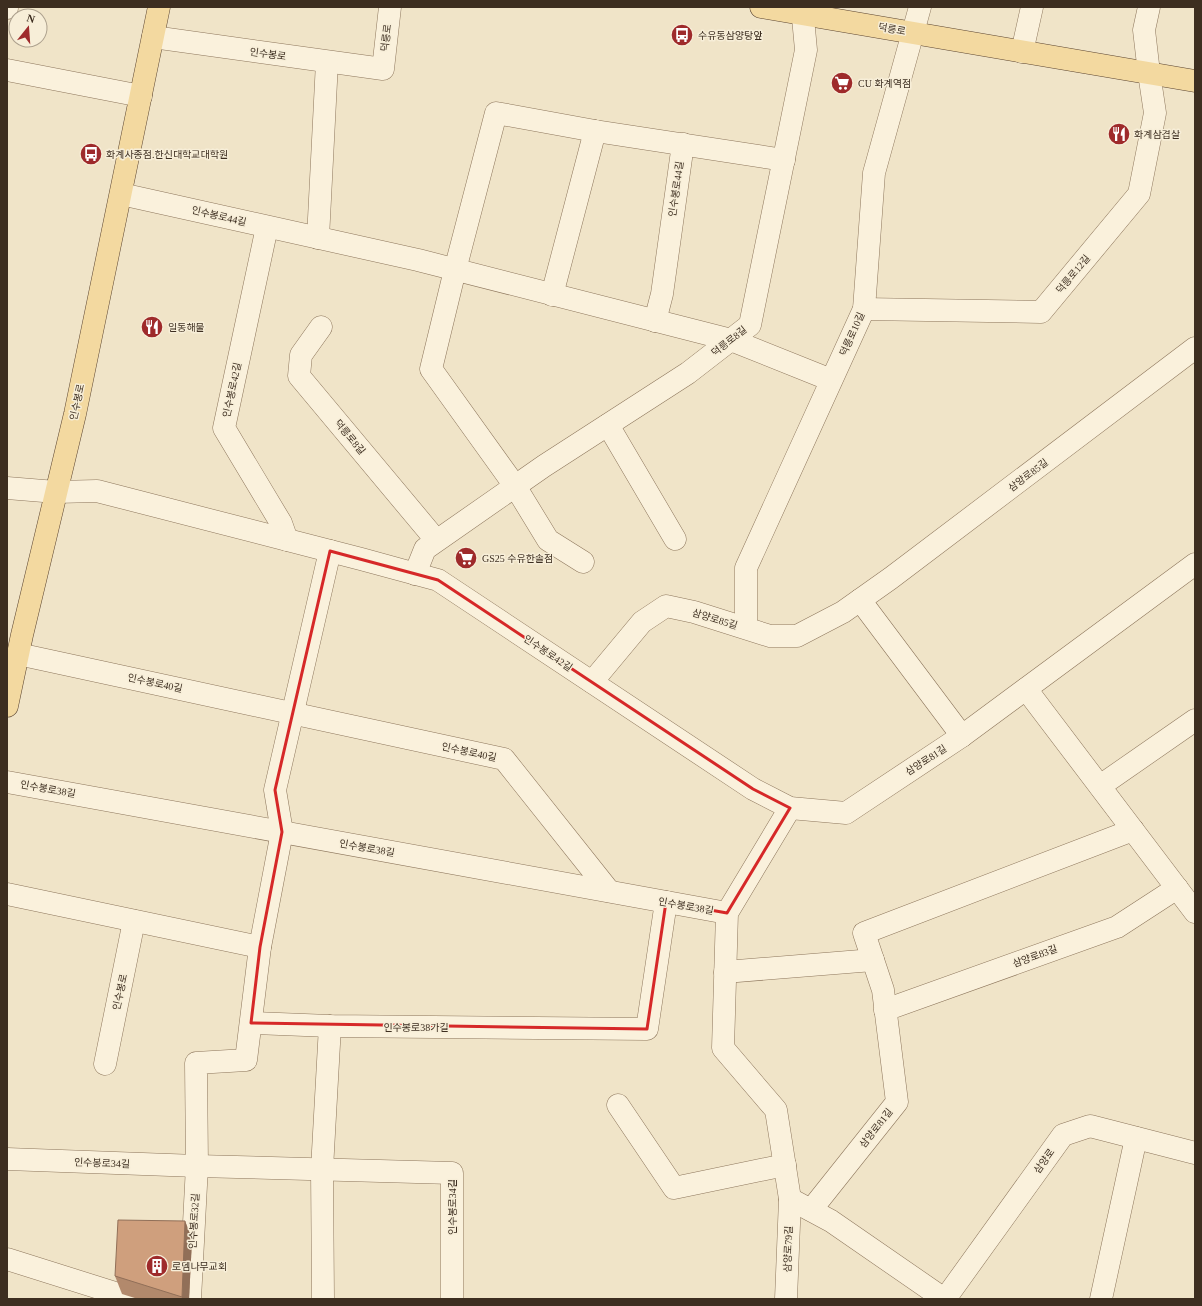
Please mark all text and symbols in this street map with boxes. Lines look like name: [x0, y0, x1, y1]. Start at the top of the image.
north arrow: [8, 8, 48, 48]
text: N: [25, 12, 37, 25]
street label: 덕릉로: [877, 21, 907, 37]
bus stop icon: 수유동삼양탕앞: [669, 22, 695, 48]
street label: 덕릉로: [379, 24, 393, 52]
place label: 수유동삼양탕앞: [698, 30, 762, 41]
street label: 인수봉로: [249, 46, 287, 62]
supermarket icon: CU 화계역점: [829, 70, 855, 96]
place label: CU 화계역점: [858, 78, 911, 89]
restaurant icon: 화계삼겹살: [1106, 121, 1132, 147]
place label: 화계삼겹살: [1134, 129, 1181, 140]
bus stop icon: 화계사종점.한신대학교대학원: [78, 141, 104, 167]
place label: 화계사종점.한신대학교대학원: [106, 149, 228, 160]
street label: 인수봉로44길: [667, 161, 685, 217]
street label: 인수봉로44길: [190, 204, 248, 228]
street label: 덕릉로12길: [1054, 253, 1092, 295]
street label: 덕릉로10길: [837, 310, 867, 358]
restaurant icon: 일동해물: [139, 314, 165, 340]
place label: 일동해물: [168, 322, 205, 333]
street label: 덕릉로8길: [709, 324, 749, 358]
street label: 인수봉로42길: [221, 361, 243, 419]
street label: 인수봉로: [68, 383, 86, 421]
street label: 덕릉로8길: [332, 417, 368, 457]
street label: 삼양로85길: [1006, 457, 1050, 493]
supermarket icon: GS25 수유한솔점: [453, 545, 479, 571]
place label: GS25 수유한솔점: [482, 553, 553, 564]
street label: 삼양로85길: [691, 607, 739, 631]
street label: 인수봉로42길: [522, 633, 574, 673]
street label: 인수봉로40길: [126, 672, 184, 694]
street label: 인수봉로40길: [440, 741, 498, 763]
street label: 삼양로81길: [903, 743, 949, 777]
street label: 인수봉로38길: [19, 779, 77, 799]
street label: 인수봉로38길: [338, 838, 396, 858]
street label: 인수봉로38길: [657, 896, 715, 916]
street label: 삼양로83길: [1011, 943, 1059, 969]
street label: 인수봉로: [111, 973, 129, 1011]
street label: 인수봉로38가길: [383, 1022, 449, 1033]
street label: 삼양로81길: [857, 1106, 895, 1150]
street label: 삼양로: [1031, 1147, 1057, 1175]
street label: 인수봉로34길: [74, 1157, 130, 1169]
street label: 인수봉로34길: [447, 1179, 458, 1235]
street label: 인수봉로32길: [187, 1193, 201, 1249]
street label: 삼양로79길: [782, 1225, 794, 1273]
building icon: 로뎀나무교회: [144, 1253, 170, 1279]
place label: 로뎀나무교회: [172, 1261, 227, 1272]

